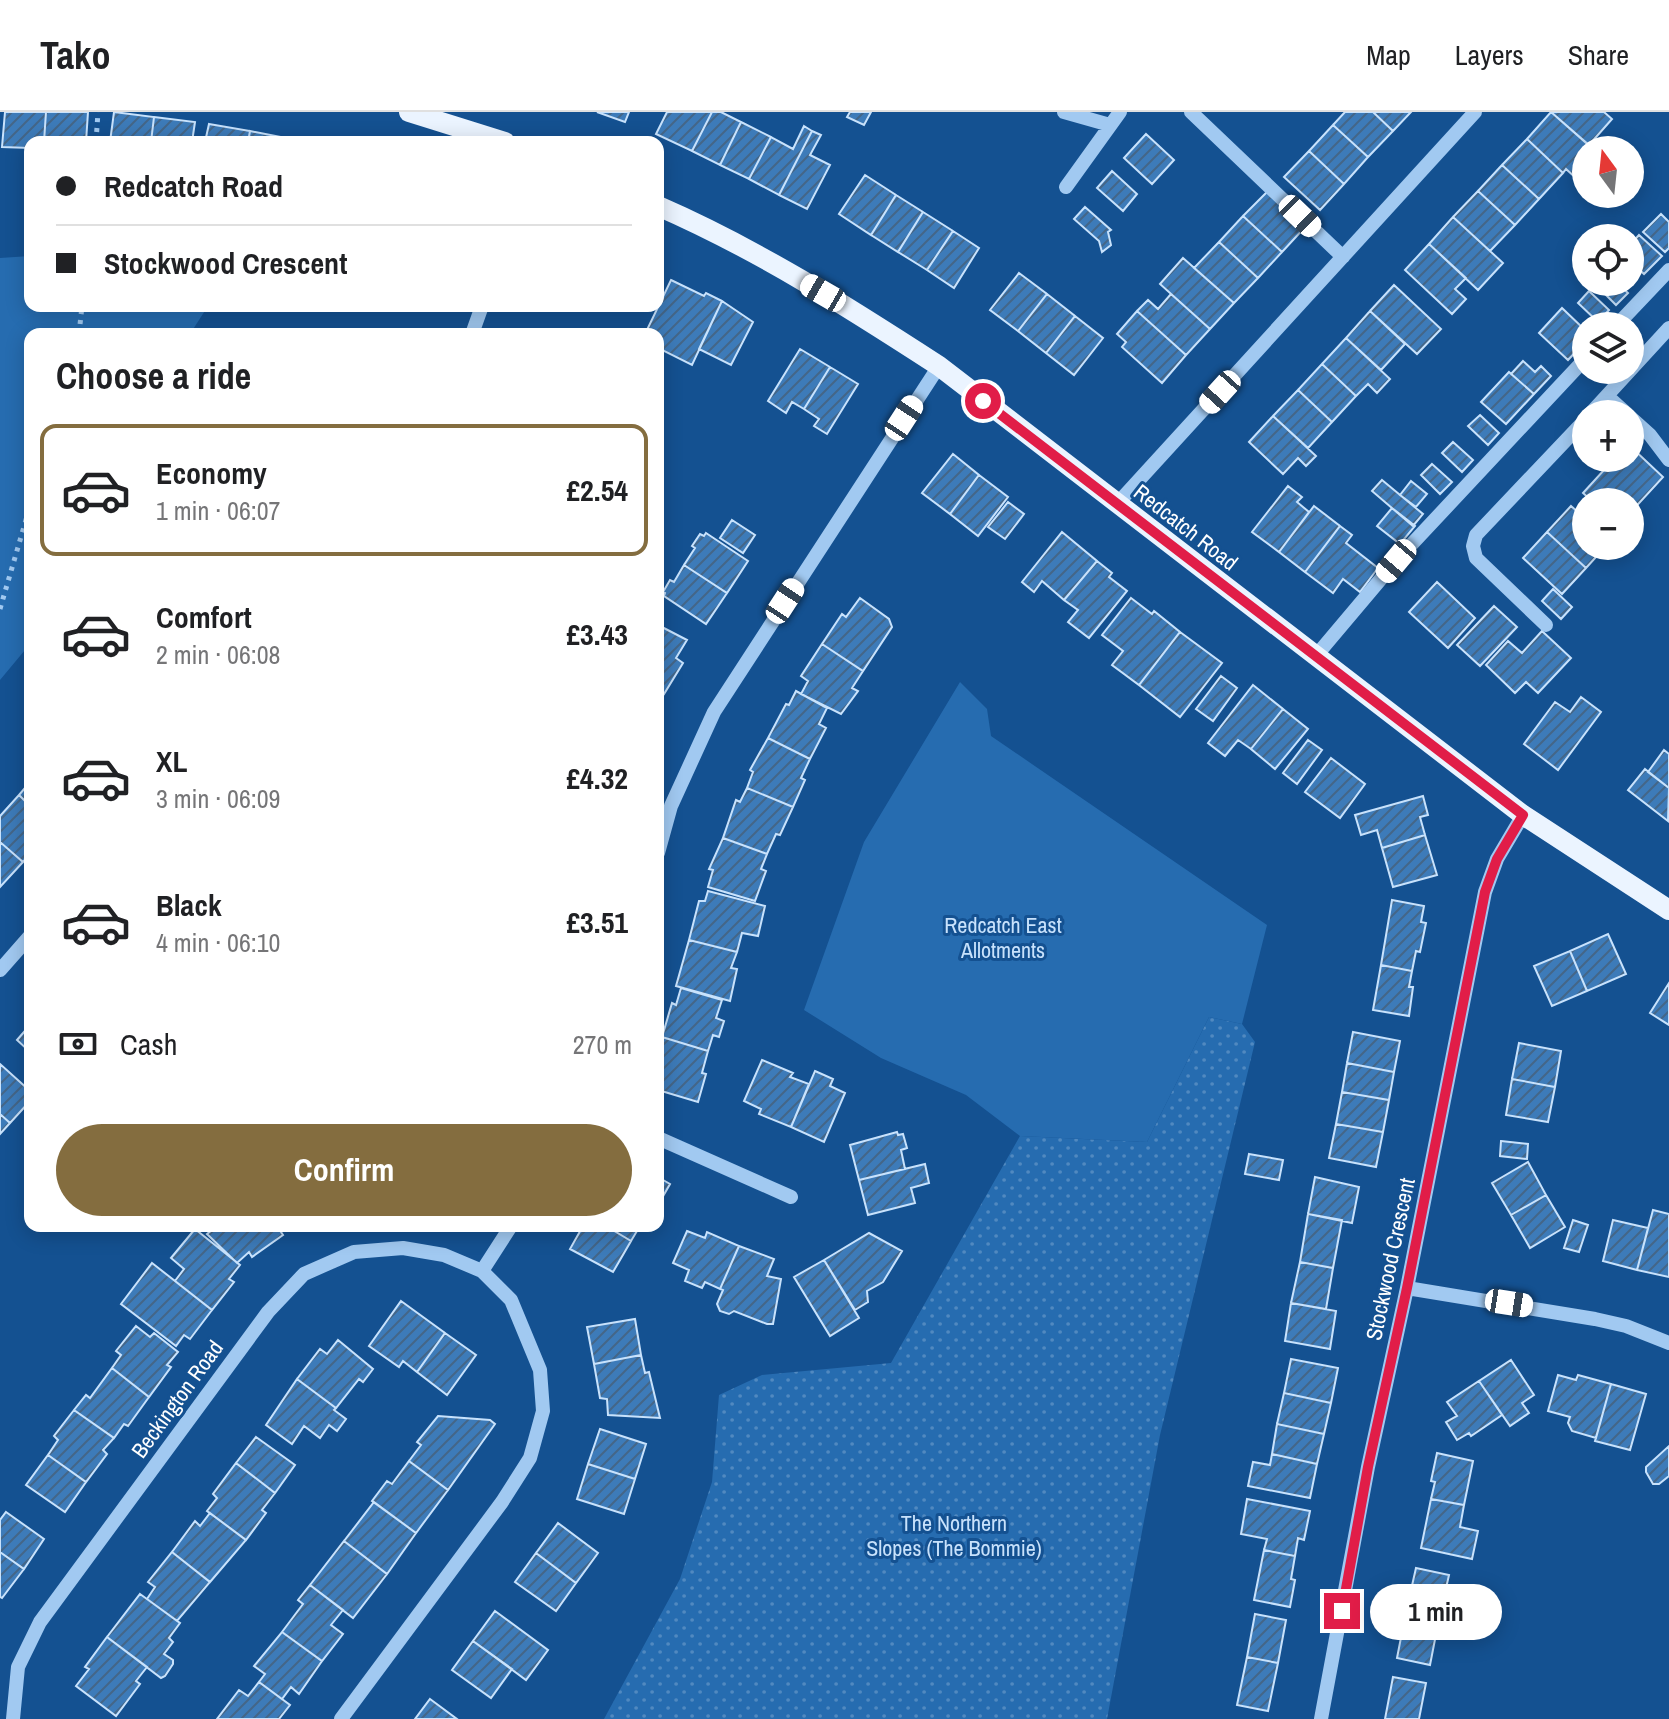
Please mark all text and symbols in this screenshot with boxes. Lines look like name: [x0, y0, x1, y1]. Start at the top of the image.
text: Tako: [40, 30, 110, 81]
text: Map: [1366, 36, 1411, 74]
text: Layers: [1455, 36, 1524, 74]
text: Share: [1568, 36, 1629, 74]
north arrow: [1572, 136, 1644, 208]
map controls: [1572, 136, 1644, 560]
text: Redcatch Road: [104, 166, 283, 206]
car: [1274, 191, 1326, 241]
button: locate: [1572, 224, 1644, 296]
text: Stockwood Crescent: [104, 243, 347, 283]
car: [796, 271, 850, 315]
button: layers: [1572, 312, 1644, 384]
text: Choose a ride: [56, 352, 251, 400]
car: [1195, 366, 1245, 418]
route start: [965, 383, 1001, 419]
car: [881, 391, 927, 445]
button: +: [1572, 400, 1644, 472]
text: Economy: [156, 453, 267, 493]
icon: car: [60, 454, 132, 526]
text: £2.54: [566, 470, 628, 510]
street label: Redcatch Road: [1128, 477, 1244, 577]
button: −: [1572, 488, 1644, 560]
text: 1 min · 06:07: [156, 493, 280, 528]
car: [1371, 535, 1421, 587]
car: [762, 574, 808, 628]
text: Comfort: [156, 597, 252, 637]
icon: car: [60, 598, 132, 670]
text: £3.43: [566, 614, 628, 654]
text: 2 min · 06:08: [156, 637, 280, 672]
text: XL: [156, 741, 187, 781]
icon: car: [60, 742, 132, 814]
text: £4.32: [566, 758, 628, 798]
text: 3 min · 06:09: [156, 781, 280, 816]
text: Black: [156, 885, 222, 925]
icon: car: [60, 886, 132, 958]
text: £3.51: [566, 902, 628, 942]
park label: Redcatch East Allotments: [944, 910, 1062, 965]
text: 4 min · 06:10: [156, 925, 280, 960]
icon: cash: [56, 1022, 100, 1066]
text: Cash: [120, 1024, 177, 1064]
text: 270 m: [573, 1027, 632, 1062]
button: Confirm: [56, 1124, 632, 1216]
street label: Stockwood Crescent: [1358, 1175, 1422, 1343]
car: [1483, 1287, 1535, 1319]
street label: Beckington Road: [124, 1334, 230, 1464]
park label: The Northern Slopes (The Bommie): [866, 1508, 1042, 1563]
callout: 1 min: [1370, 1583, 1502, 1639]
route end: [1324, 1593, 1360, 1629]
text: 1 min: [1408, 1594, 1464, 1629]

